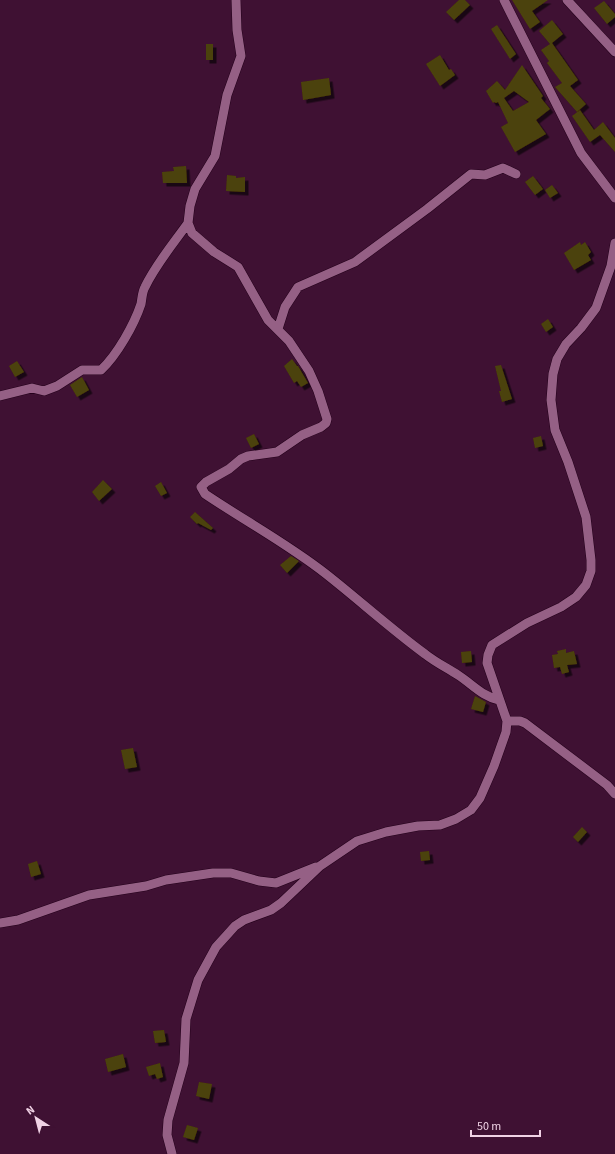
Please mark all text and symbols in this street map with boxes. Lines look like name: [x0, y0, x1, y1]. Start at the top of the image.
north arrow: [16, 1098, 56, 1138]
text: N: [23, 1102, 38, 1119]
scale bar: [471, 1112, 540, 1138]
text: 50 m: [477, 1118, 501, 1135]

